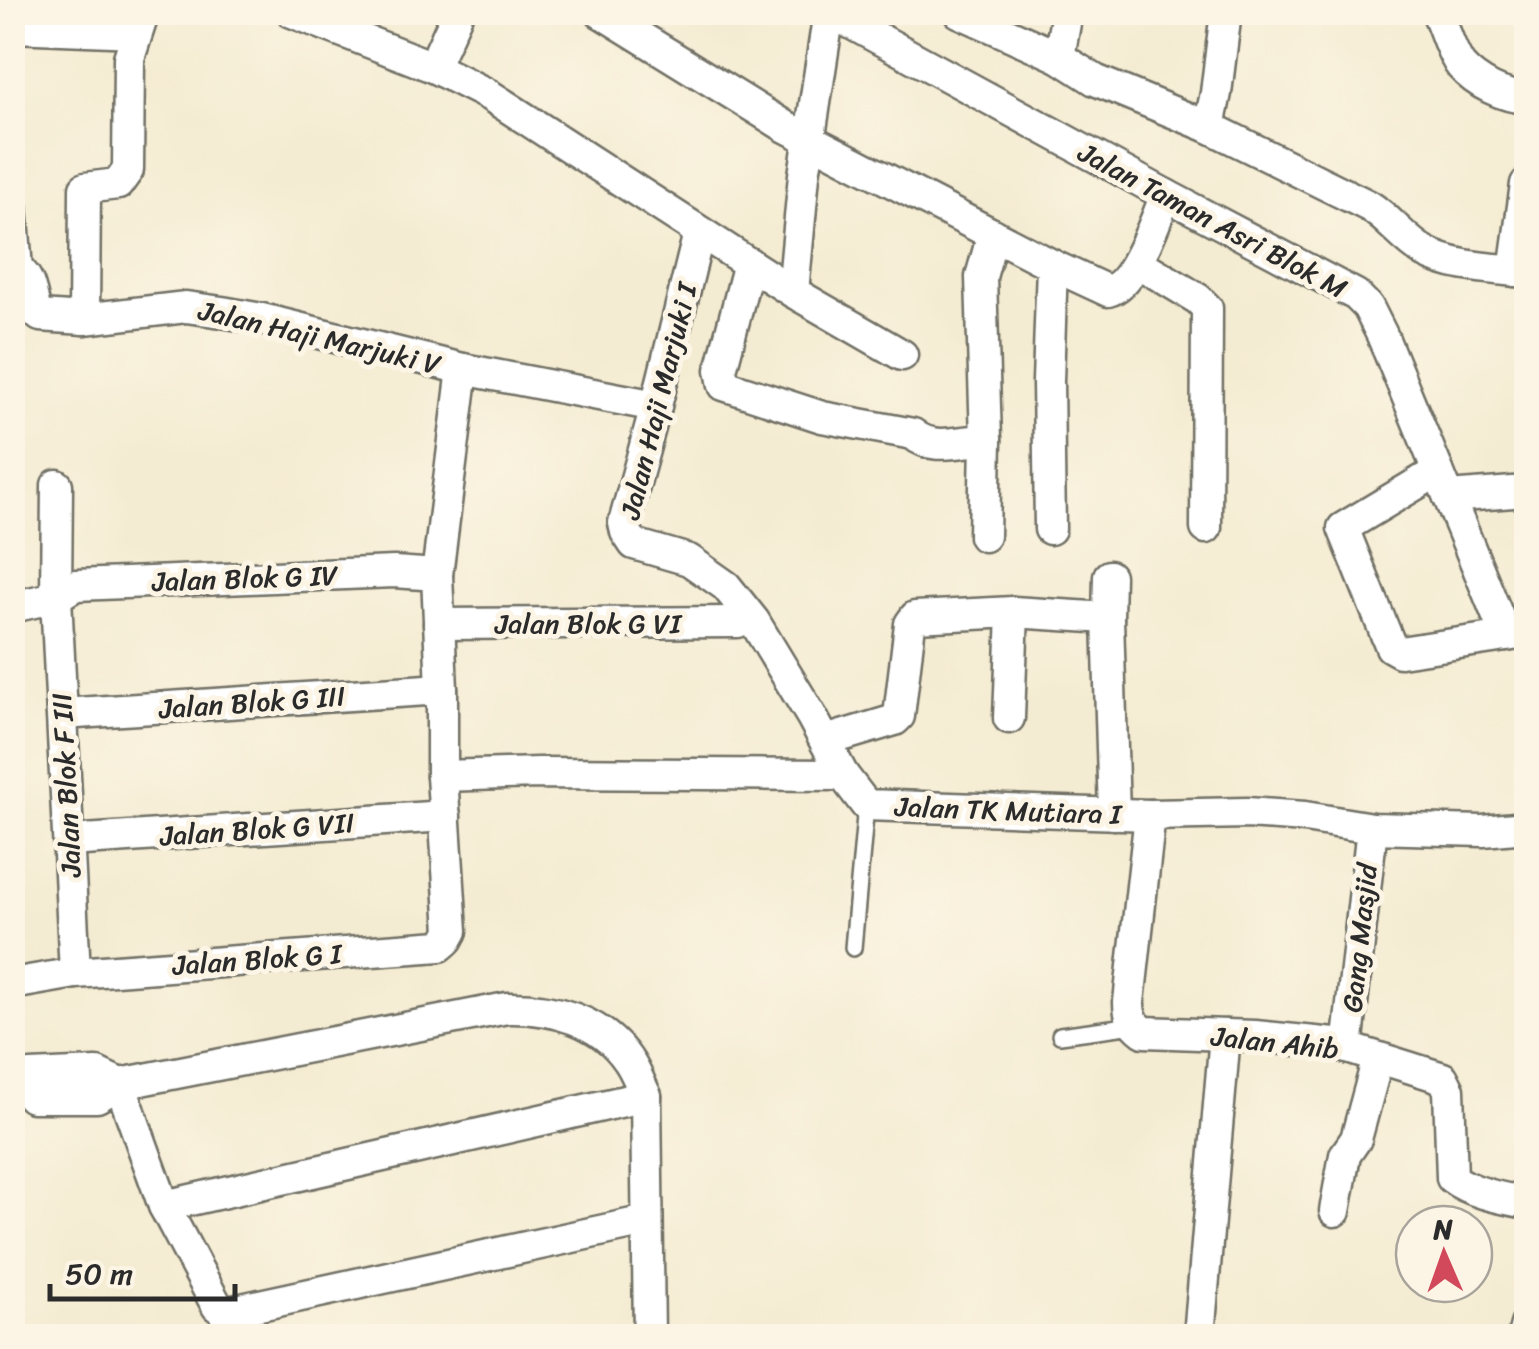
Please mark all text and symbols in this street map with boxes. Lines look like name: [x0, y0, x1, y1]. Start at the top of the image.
street label: Jalan Taman Asri Blok M: [1068, 128, 1356, 312]
street label: Jalan Haji Marjuki I: [605, 276, 712, 525]
street label: Jalan Haji Marjuki V: [193, 286, 446, 389]
street label: Jalan Blok G IV: [150, 551, 339, 606]
street label: Jalan Blok G VI: [494, 599, 683, 648]
street label: Jalan Blok G III: [156, 672, 347, 734]
street label: Jalan Blok F III: [37, 691, 96, 879]
street label: Jalan TK Mutiara I: [893, 782, 1124, 839]
street label: Jalan Blok G VII: [157, 798, 356, 861]
street label: Gang Masjid: [1327, 859, 1392, 1015]
street label: Jalan Blok G I: [170, 929, 345, 990]
street label: Jalan Ahib: [1208, 1011, 1341, 1074]
north arrow: [1394, 1204, 1494, 1304]
text: N: [1432, 1205, 1454, 1254]
scale bar: [50, 1239, 235, 1301]
text: 50 m: [65, 1247, 133, 1301]

